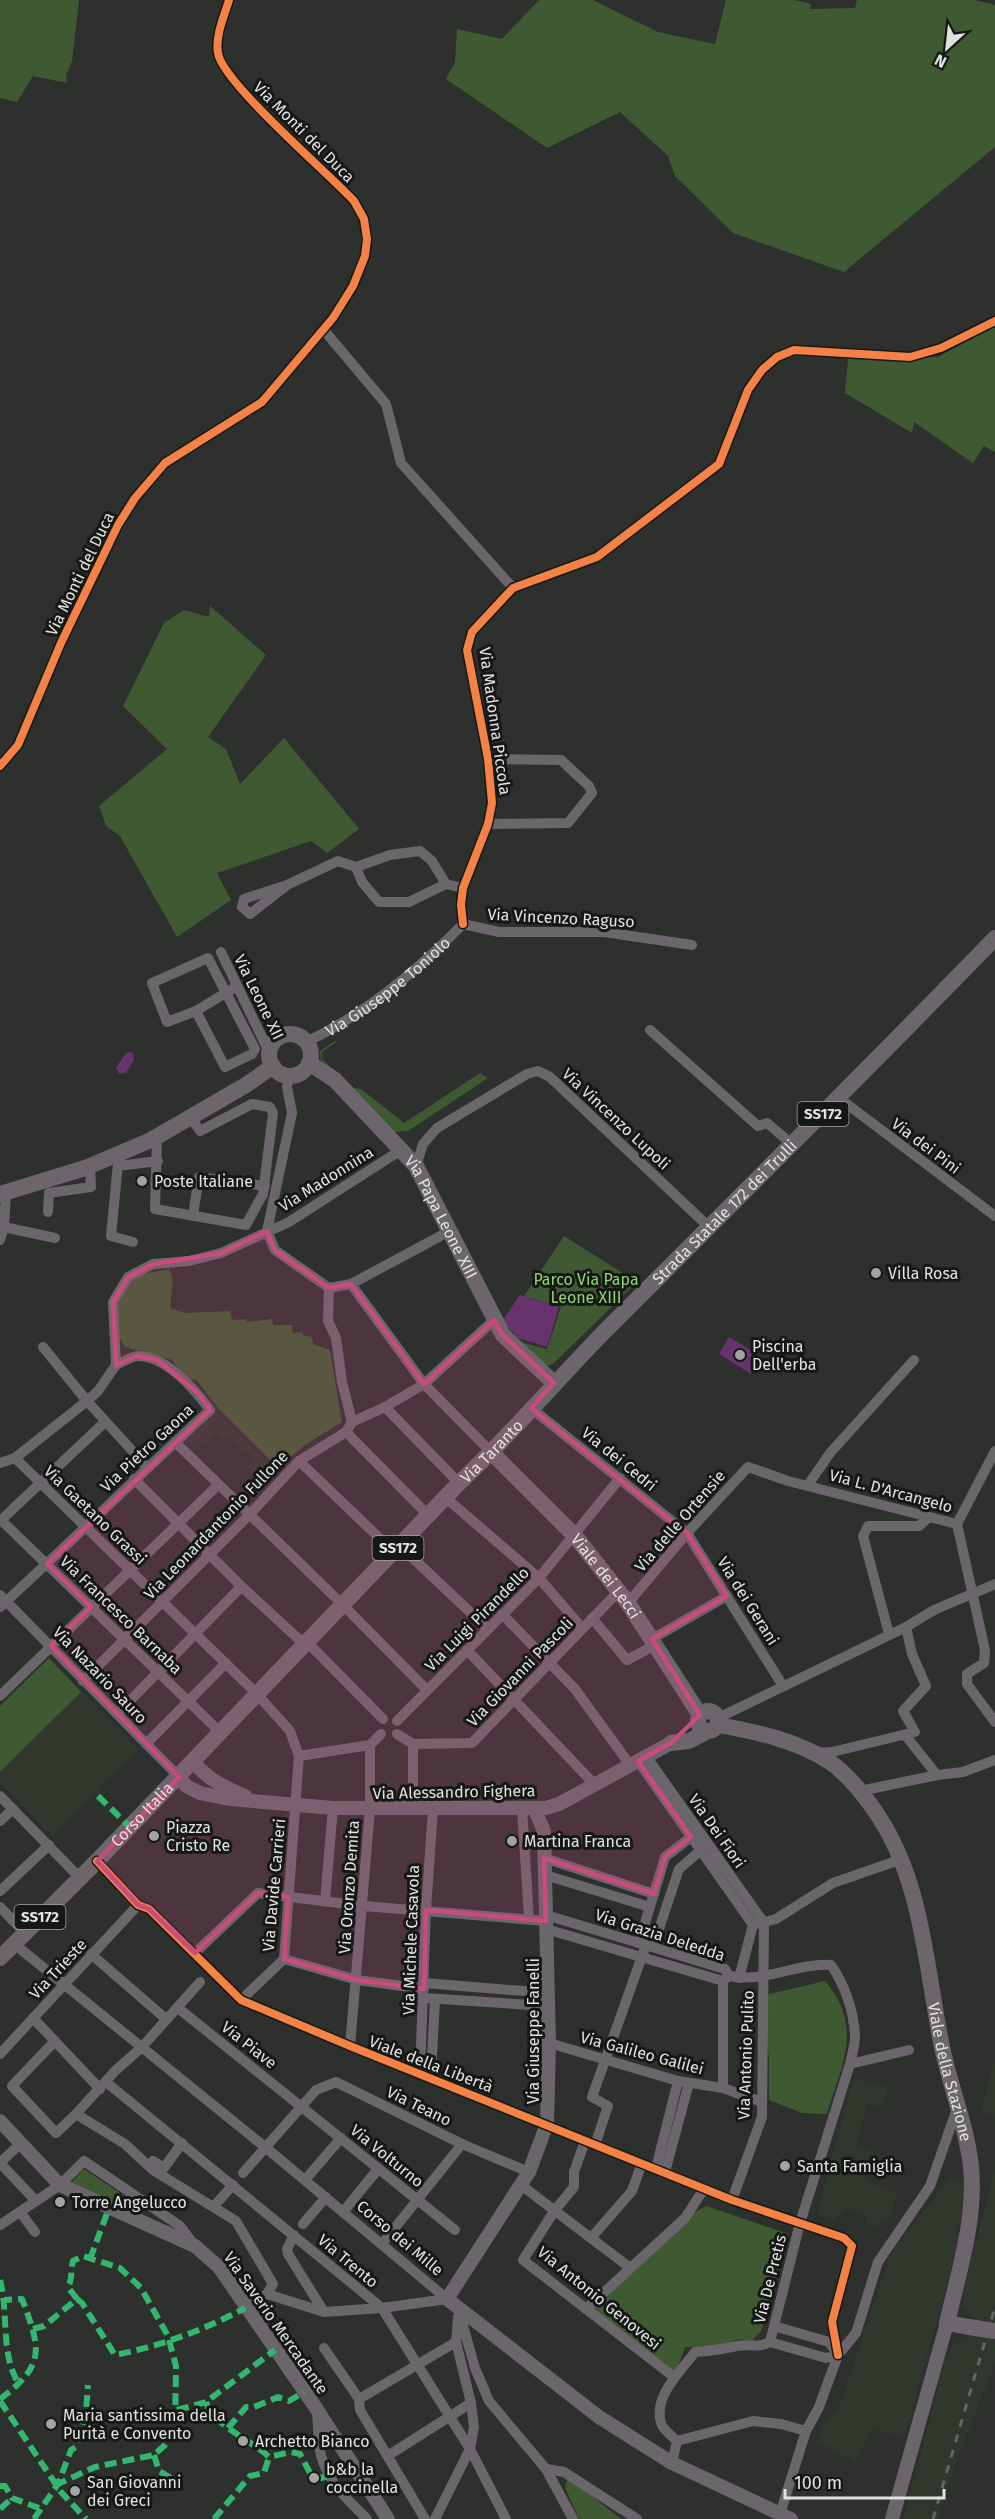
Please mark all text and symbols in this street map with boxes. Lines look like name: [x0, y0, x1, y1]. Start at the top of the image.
north arrow: [917, 18, 977, 78]
text: N: [931, 50, 949, 72]
street label: Via Monti del Duca: [250, 78, 358, 186]
street label: Via Monti del Duca: [42, 509, 118, 639]
street label: Via Madonna Piccola: [475, 646, 515, 796]
street label: Via Vincenzo Raguso: [487, 905, 635, 931]
street label: Via Giuseppe Toniolo: [322, 933, 454, 1040]
street label: Via Leone XII: [230, 951, 288, 1043]
street label: Via Vincenzo Lupoli: [558, 1064, 674, 1174]
road number: SS172: [798, 1102, 848, 1126]
street label: Via dei Pini: [888, 1114, 964, 1178]
street label: Strada Statale 172 dei Trulli: [648, 1136, 801, 1288]
street label: Via Madonnina: [275, 1142, 377, 1216]
street label: Via Papa Leone XIII: [401, 1151, 482, 1282]
place label: Poste Italiane: [154, 1172, 253, 1191]
marker: Poste Italiane: [135, 1174, 149, 1188]
place label: Villa Rosa: [888, 1264, 958, 1283]
marker: Villa Rosa: [869, 1266, 883, 1280]
park label: Parco Via Papa Leone XIII: [533, 1270, 639, 1307]
place label: Piscina Dell'erba: [752, 1337, 816, 1374]
marker: Piscina Dell'erba: [733, 1348, 747, 1362]
street label: Via Pietro Gaona: [97, 1400, 197, 1496]
street label: Via Taranto: [456, 1416, 527, 1487]
street label: Via dei Cedri: [578, 1423, 660, 1495]
street label: Via Leonardantonio Fullone: [140, 1447, 292, 1603]
street label: Via Gaetano Grassi: [40, 1461, 150, 1569]
street label: Via L. D'Arcangelo: [827, 1465, 955, 1517]
street label: Via delle Ortensie: [631, 1466, 729, 1576]
street label: Viale dei Lecci: [567, 1530, 645, 1622]
road number: SS172: [372, 1536, 424, 1560]
street label: Via Francesco Barnaba: [56, 1552, 186, 1678]
street label: Via dei Gerani: [713, 1553, 783, 1649]
street label: Via Luigi Pirandello: [421, 1563, 533, 1675]
street label: Via Giovanni Pascoli: [463, 1613, 577, 1731]
street label: Via Nazario Sauro: [49, 1623, 151, 1727]
street label: Corso Italia: [107, 1778, 177, 1850]
street label: Via Alessandro Fighera: [372, 1781, 536, 1803]
street label: Via Dei Fiori: [685, 1790, 749, 1872]
place label: Piazza Cristo Re: [166, 1818, 230, 1855]
street label: Via Davide Carrieri: [259, 1818, 289, 1952]
street label: Via Oronzo Demita: [335, 1820, 363, 1954]
marker: Piazza Cristo Re: [147, 1829, 161, 1843]
place label: Martina Franca: [524, 1832, 631, 1851]
marker: Martina Franca: [505, 1834, 519, 1848]
street label: Via Michele Casavola: [399, 1865, 423, 2015]
road number: SS172: [15, 1905, 66, 1929]
street label: Via Grazia Deledda: [593, 1905, 727, 1965]
street label: Via Trieste: [25, 1935, 91, 2003]
street label: Via Giuseppe Fanelli: [524, 1958, 543, 2104]
street label: Via Antonio Pulito: [734, 1990, 758, 2120]
street label: Viale della Stazione: [925, 2001, 976, 2143]
street label: Via Piave: [217, 2017, 281, 2073]
street label: Via Galileo Galilei: [578, 2027, 706, 2079]
street label: Viale della Libertà: [366, 2032, 496, 2096]
street label: Via Teano: [383, 2082, 455, 2130]
street label: Via Volturno: [346, 2121, 428, 2191]
place label: Santa Famiglia: [797, 2157, 902, 2176]
marker: Santa Famiglia: [778, 2159, 792, 2173]
place label: Torre Angelucco: [72, 2193, 187, 2212]
marker: Torre Angelucco: [53, 2195, 67, 2209]
street label: Corso dei Mille: [353, 2196, 447, 2280]
street label: Via Trento: [314, 2230, 382, 2292]
street label: Via De Pretis: [750, 2233, 790, 2325]
street label: Via Antonio Genovesi: [533, 2242, 665, 2354]
street label: Via Saverio Mercadante: [220, 2248, 332, 2398]
place label: Maria santissima della Purità e Convento: [63, 2406, 226, 2443]
marker: Maria santissima della Purità e Convento: [44, 2417, 58, 2431]
place label: Archetto Bianco: [255, 2432, 370, 2451]
marker: Archetto Bianco: [236, 2434, 250, 2448]
place label: b&b la coccinella: [326, 2460, 398, 2497]
scale bar: [785, 2462, 944, 2500]
marker: b&b la coccinella: [307, 2471, 321, 2485]
text: 100 m: [794, 2472, 842, 2494]
place label: San Giovanni dei Greci: [87, 2473, 182, 2510]
marker: San Giovanni dei Greci: [68, 2484, 82, 2498]

